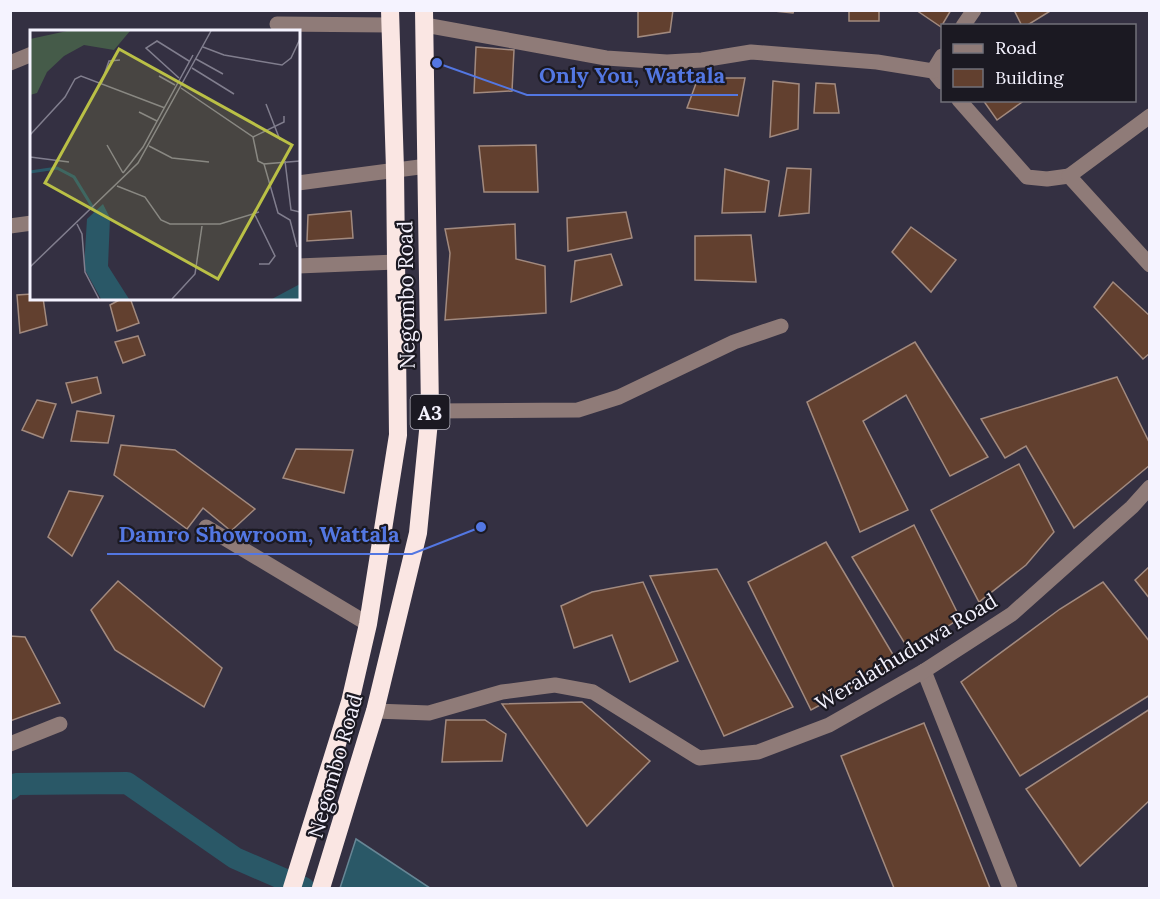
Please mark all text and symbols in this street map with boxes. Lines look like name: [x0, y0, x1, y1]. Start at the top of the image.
legend: [941, 24, 1136, 102]
inset map: [30, 30, 300, 300]
text: Road: [995, 36, 1037, 59]
callout: Only You, Wattala: [527, 55, 738, 95]
text: Only You, Wattala: [539, 61, 726, 89]
text: Building: [995, 66, 1065, 89]
street label: Negombo Road: [391, 221, 421, 369]
road number: A3: [410, 395, 450, 429]
callout: Damro Showroom, Wattala: [107, 514, 412, 554]
text: Damro Showroom, Wattala: [119, 520, 400, 548]
street label: Weralathuduwa Road: [810, 587, 1002, 717]
street label: Negombo Road: [302, 691, 368, 841]

